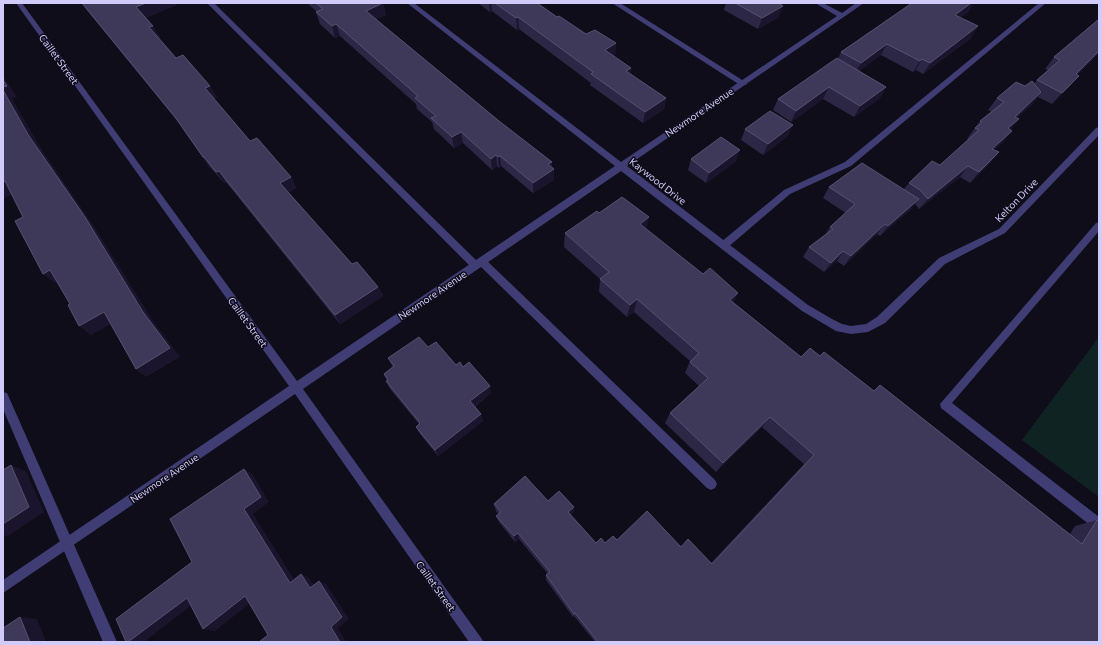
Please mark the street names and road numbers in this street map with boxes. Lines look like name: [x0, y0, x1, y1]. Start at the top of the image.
street label: Caillet Street: [37, 32, 81, 86]
street label: Newmore Avenue: [663, 85, 735, 139]
street label: Kaywood Drive: [627, 155, 689, 207]
street label: Kelton Drive: [992, 176, 1040, 224]
street label: Newmore Avenue: [396, 268, 468, 322]
street label: Caillet Street: [226, 295, 270, 349]
street label: Newmore Avenue: [128, 451, 200, 505]
street label: Caillet Street: [414, 559, 458, 613]

